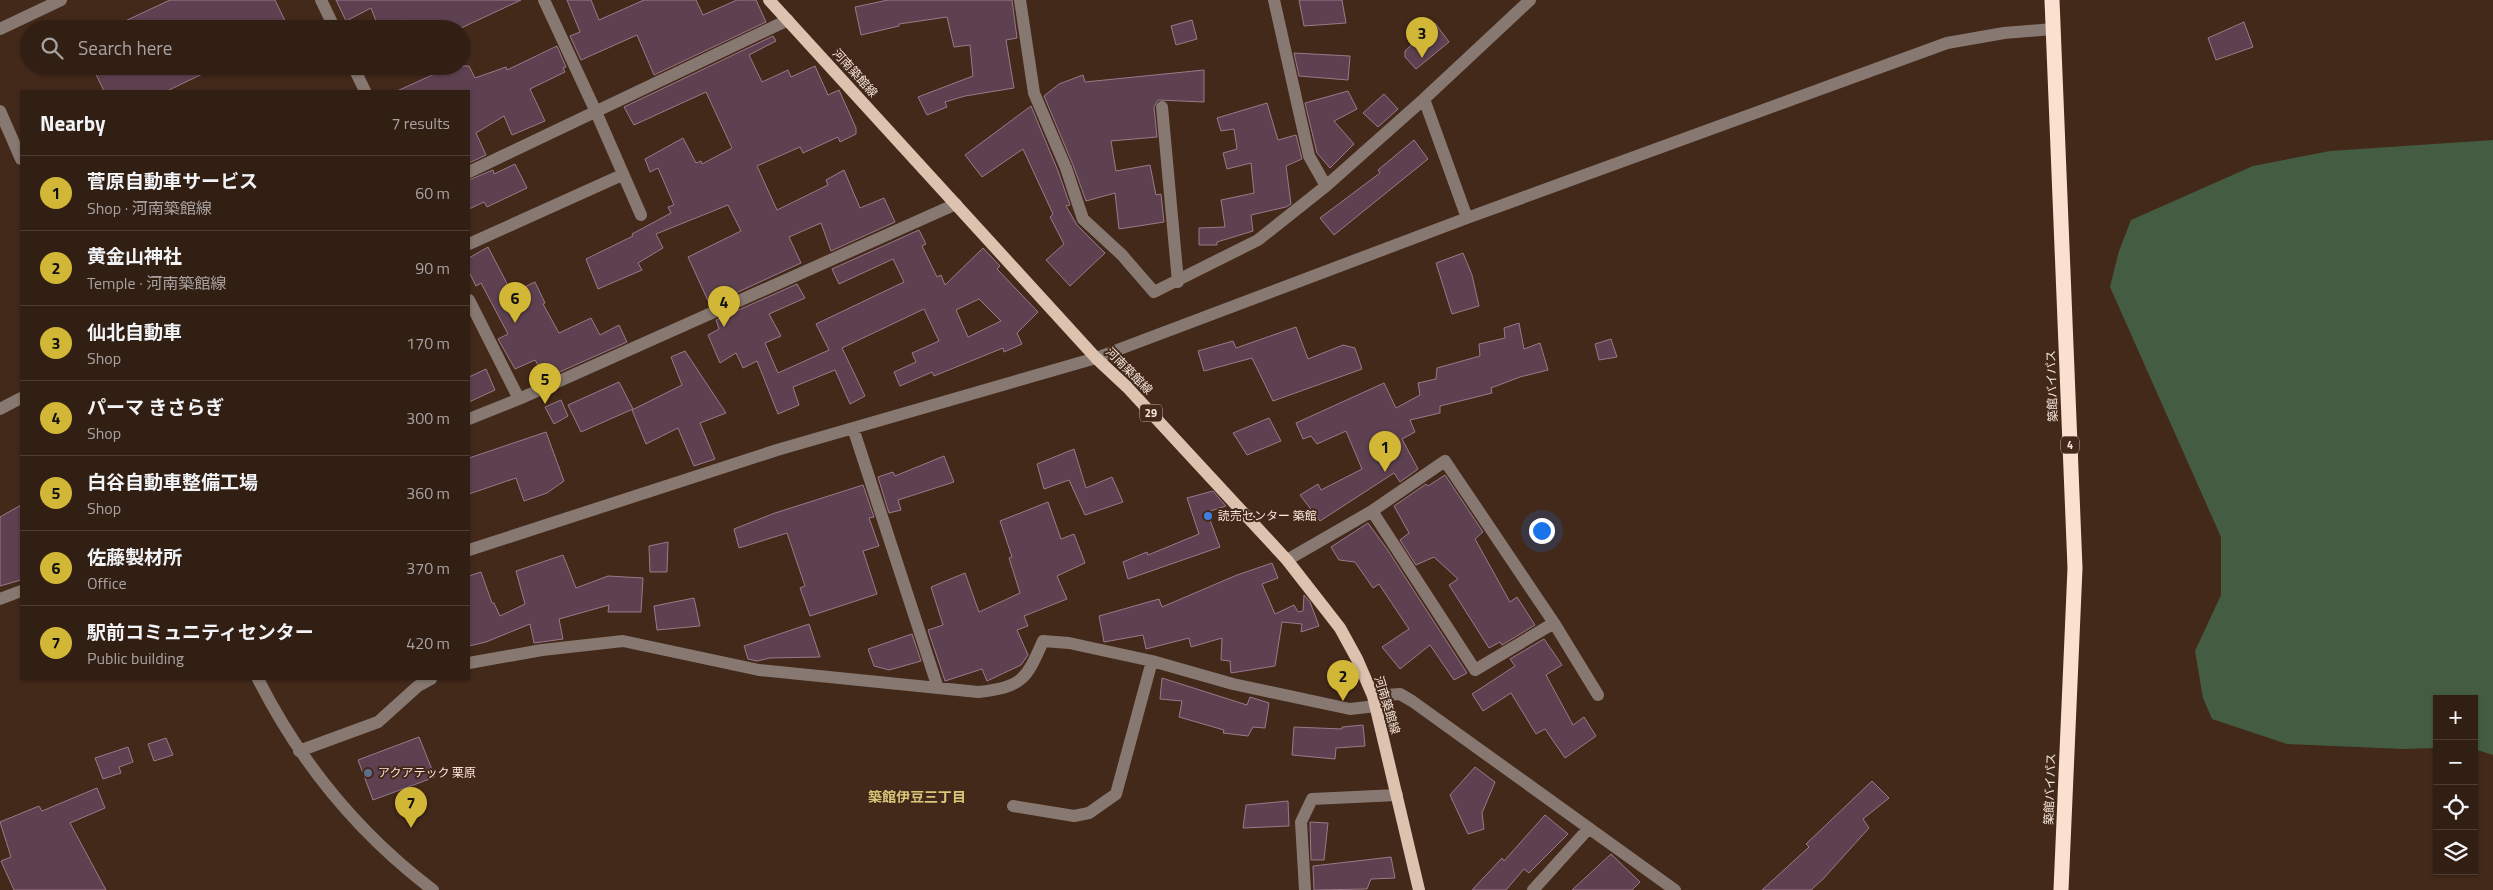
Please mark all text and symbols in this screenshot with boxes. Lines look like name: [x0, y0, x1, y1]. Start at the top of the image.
pin: 3: [1406, 17, 1438, 58]
search box: [20, 20, 470, 75]
text: Search here: [78, 33, 172, 62]
icon: search: [38, 34, 66, 62]
street label: 河南築館線: [828, 44, 883, 101]
text: Nearby: [40, 107, 105, 139]
text: 7 results: [391, 111, 450, 135]
text: 菅原自動車サービス: [87, 166, 258, 195]
text: 1: [52, 181, 60, 205]
text: 60 m: [415, 181, 450, 205]
text: Shop · 河南築館線: [87, 196, 212, 220]
text: 黄金山神社: [87, 241, 182, 270]
text: 2: [52, 256, 60, 280]
text: 90 m: [415, 256, 450, 280]
text: Temple · 河南築館線: [87, 271, 226, 295]
pin: 6: [499, 282, 531, 323]
pin: 4: [708, 286, 740, 327]
text: 仙北自動車: [87, 317, 182, 346]
text: 3: [52, 331, 60, 355]
text: 170 m: [406, 331, 450, 355]
street label: 河南築館線: [1101, 343, 1157, 399]
text: Shop: [87, 346, 121, 370]
street label: 築館バイパス: [2041, 350, 2062, 422]
pin: 5: [529, 363, 561, 404]
text: パーマ きさらぎ: [87, 392, 224, 421]
road number: 29: [1140, 404, 1162, 422]
text: 4: [52, 406, 60, 430]
text: 300 m: [406, 406, 450, 430]
text: Shop: [87, 421, 121, 445]
pin: 1: [1369, 431, 1401, 472]
road number: 4: [2061, 436, 2079, 454]
text: 白谷自動車整備工場: [87, 467, 258, 496]
text: 5: [52, 481, 60, 505]
text: 360 m: [406, 481, 450, 505]
text: Shop: [87, 496, 121, 520]
place label: 読売センター 築館: [1218, 506, 1317, 525]
marker: 読売センター 築館: [1202, 510, 1214, 522]
your location: [1529, 518, 1555, 544]
text: 佐藤製材所: [87, 542, 182, 571]
text: 6: [52, 556, 60, 580]
text: 370 m: [406, 556, 450, 580]
text: Office: [87, 571, 127, 595]
text: 駅前コミュニティセンター: [87, 617, 314, 646]
text: 7: [52, 631, 60, 655]
text: 420 m: [406, 631, 450, 655]
text: Public building: [87, 646, 184, 670]
pin: 2: [1327, 660, 1359, 701]
street label: 河南築館線: [1370, 673, 1405, 736]
map controls: [2433, 695, 2478, 875]
button: +: [2433, 695, 2478, 740]
button: −: [2433, 740, 2478, 785]
street label: 築館バイパス: [2039, 753, 2060, 825]
place label: アクアテック 栗原: [378, 763, 476, 782]
marker: アクアテック 栗原: [362, 767, 374, 779]
button: locate: [2433, 785, 2478, 830]
district label: 築館伊豆三丁目: [868, 786, 966, 807]
pin: 7: [395, 787, 427, 828]
button: layers: [2433, 830, 2478, 875]

